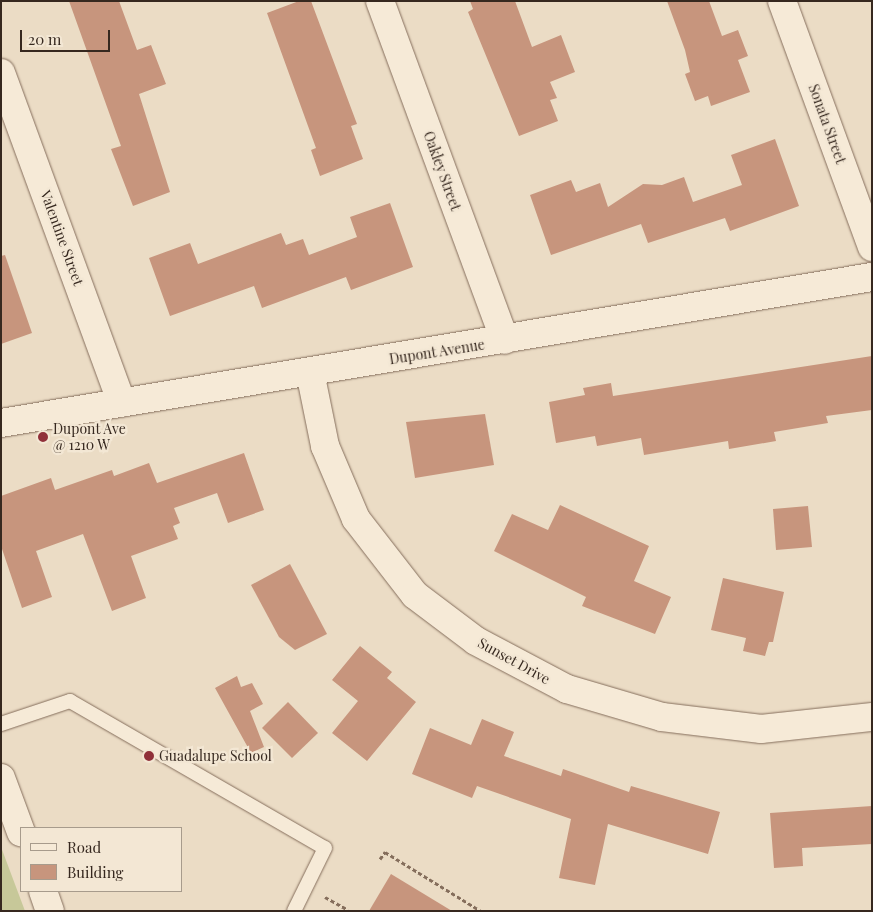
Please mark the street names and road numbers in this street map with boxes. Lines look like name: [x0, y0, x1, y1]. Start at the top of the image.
street label: Sonata Street: [805, 82, 849, 166]
street label: Oakley Street: [420, 129, 464, 213]
street label: Valentine Street: [37, 188, 87, 288]
street label: Dupont Avenue: [388, 336, 486, 368]
street label: Sunset Drive: [475, 634, 553, 688]

